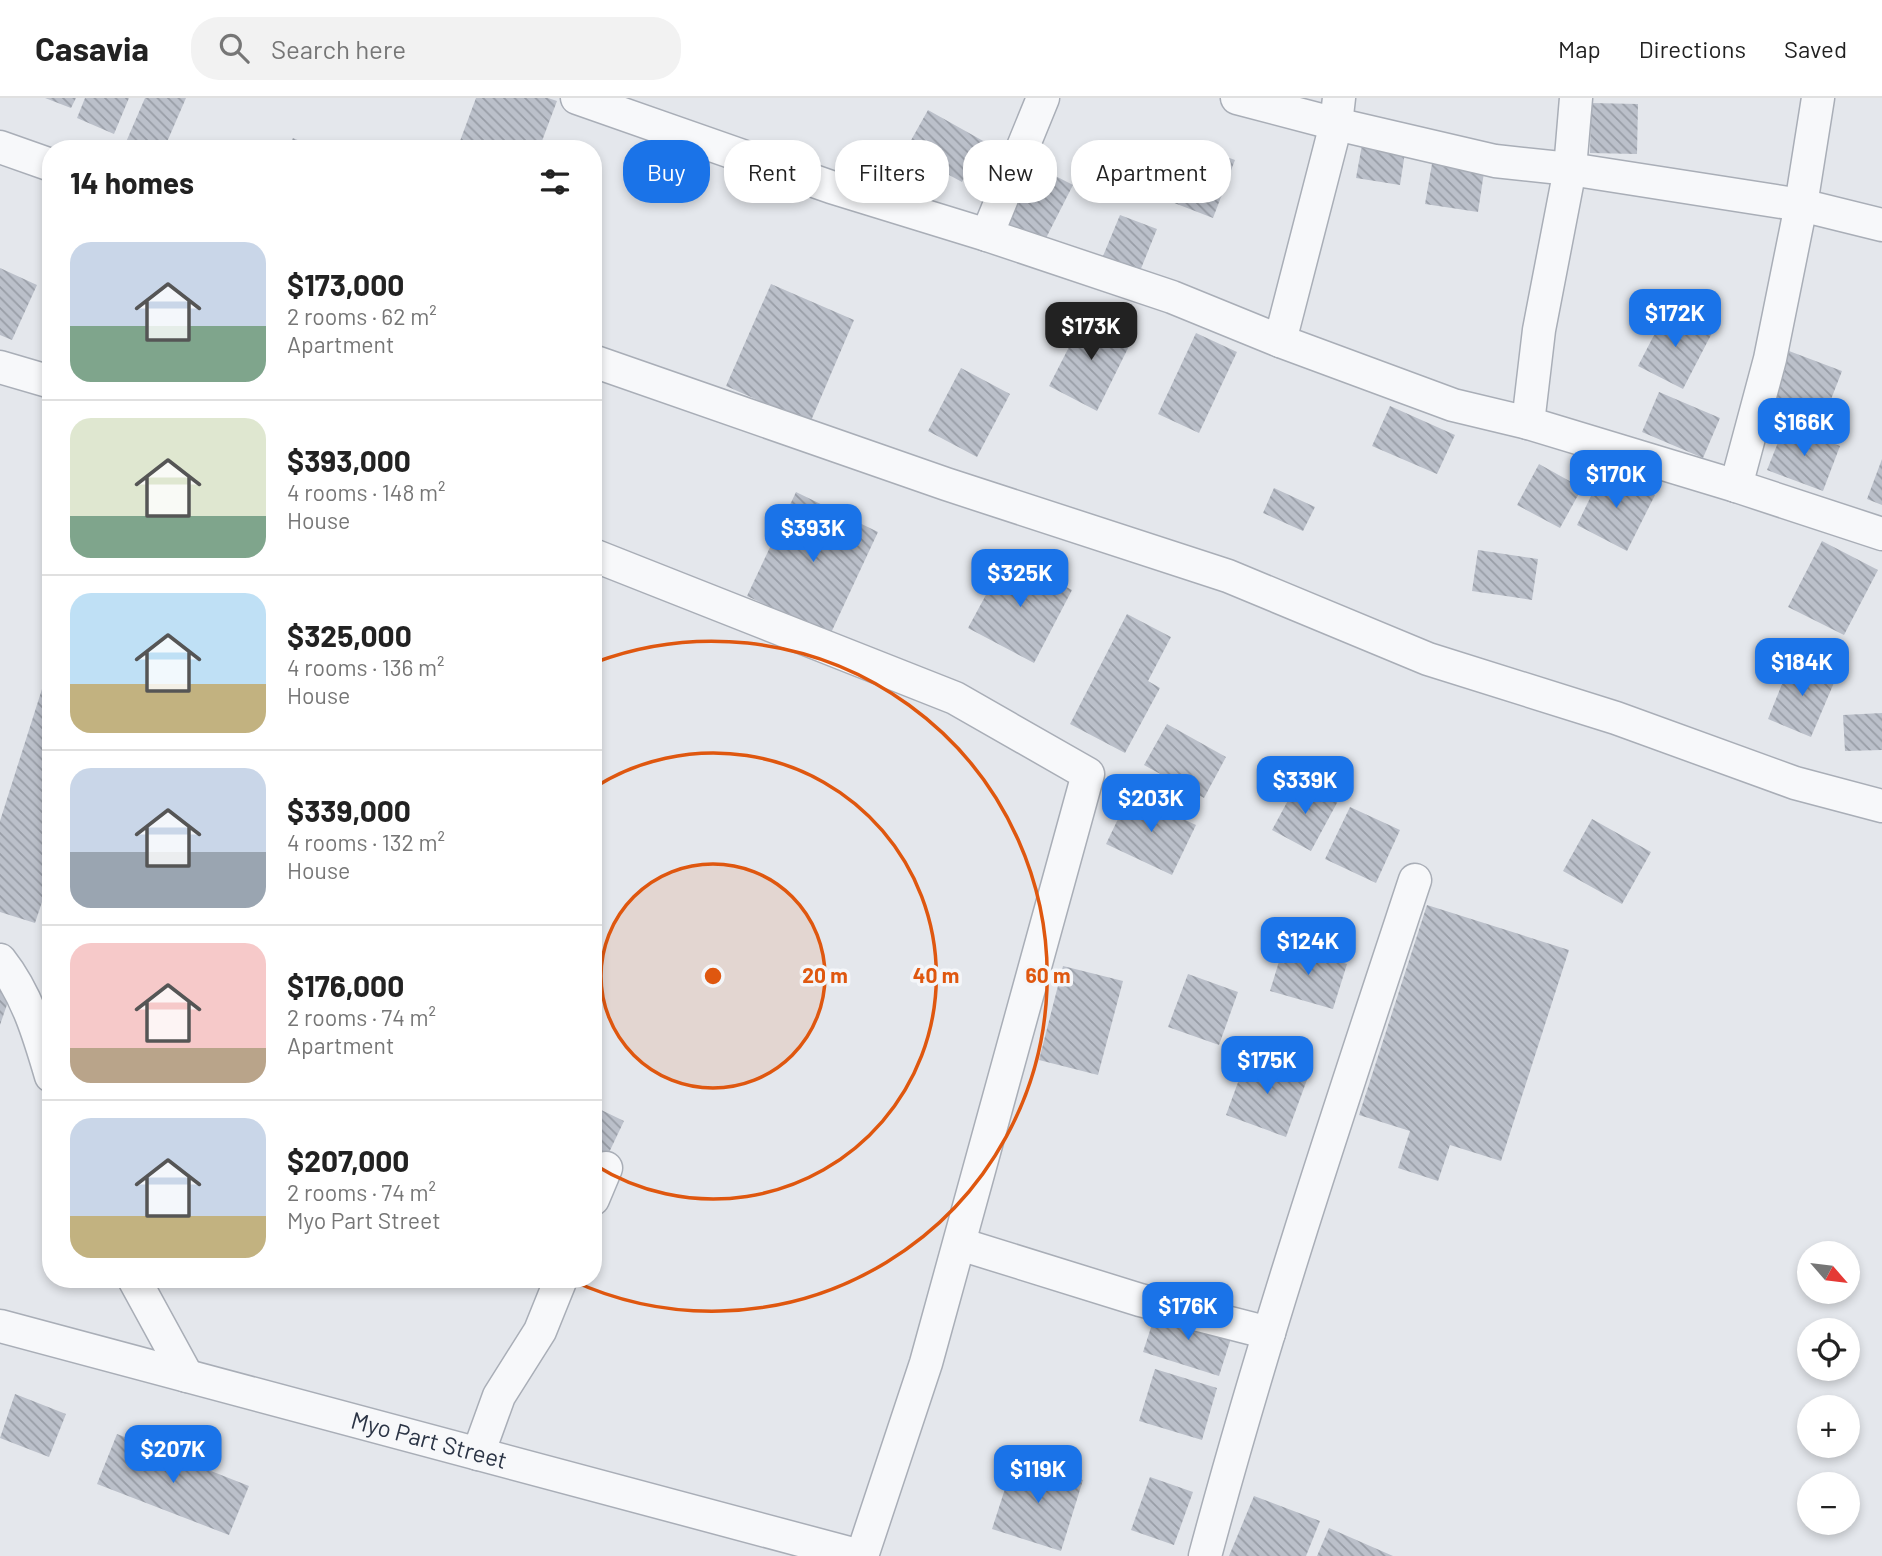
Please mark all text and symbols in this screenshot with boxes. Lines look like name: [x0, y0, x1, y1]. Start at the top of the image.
search box: [191, 17, 681, 80]
text: Casavia: [35, 28, 149, 68]
icon: search: [215, 29, 253, 67]
text: Search here: [271, 33, 406, 64]
text: Map: [1558, 34, 1601, 63]
text: Directions: [1639, 34, 1746, 63]
text: Saved: [1784, 34, 1847, 63]
chip: Buy: [623, 140, 710, 203]
chip: Rent: [724, 140, 821, 203]
chip: Filters: [835, 140, 949, 203]
chip: New: [963, 140, 1057, 203]
chip: Apartment: [1071, 140, 1231, 203]
icon: filters: [536, 163, 574, 201]
text: 14 homes: [70, 164, 194, 200]
text: $173,000: [287, 266, 404, 302]
icon: home: [126, 270, 210, 354]
pin: $172K: [1626, 289, 1724, 349]
text: $172K: [1645, 298, 1705, 326]
text: 2 rooms · 62 m²: [287, 302, 437, 330]
pin: $173K: [1042, 302, 1140, 362]
text: $173K: [1061, 311, 1121, 339]
text: Apartment: [287, 330, 394, 358]
pin: $166K: [1755, 398, 1853, 458]
text: $166K: [1774, 407, 1834, 435]
text: $393,000: [287, 442, 411, 478]
icon: home: [126, 446, 210, 530]
pin: $170K: [1567, 450, 1665, 510]
text: $170K: [1586, 459, 1646, 487]
text: 4 rooms · 148 m²: [287, 478, 446, 506]
pin: $393K: [764, 504, 862, 564]
text: House: [287, 506, 350, 534]
text: $393K: [781, 513, 845, 541]
pin: $325K: [971, 550, 1069, 609]
text: $325K: [987, 558, 1053, 586]
text: $325,000: [287, 617, 412, 653]
icon: home: [126, 621, 210, 705]
pin: $184K: [1753, 638, 1851, 698]
text: $184K: [1771, 647, 1833, 675]
text: 4 rooms · 136 m²: [287, 653, 445, 681]
text: House: [287, 681, 350, 709]
pin: $339K: [1256, 756, 1354, 816]
text: $339K: [1273, 765, 1337, 793]
pin: $203K: [1102, 774, 1200, 834]
text: $203K: [1118, 783, 1184, 811]
text: $339,000: [287, 792, 411, 828]
icon: home: [126, 796, 210, 880]
text: 4 rooms · 132 m²: [287, 828, 445, 856]
text: House: [287, 856, 350, 884]
pin: $124K: [1259, 918, 1357, 977]
text: $124K: [1277, 926, 1339, 954]
text: 20 m: [802, 962, 848, 987]
text: 40 m: [913, 962, 959, 987]
text: 60 m: [1026, 962, 1070, 987]
centre of rings: [701, 964, 725, 988]
text: $176,000: [287, 967, 404, 1003]
icon: home: [126, 971, 210, 1055]
text: 2 rooms · 74 m²: [287, 1003, 436, 1031]
text: Apartment: [287, 1031, 394, 1059]
pin: $175K: [1218, 1037, 1316, 1096]
text: $175K: [1237, 1045, 1297, 1073]
text: $207,000: [287, 1142, 409, 1178]
icon: home: [126, 1146, 210, 1230]
text: 2 rooms · 74 m²: [287, 1178, 436, 1206]
text: Myo Part Street: [287, 1206, 441, 1234]
north arrow: [1797, 1241, 1860, 1304]
map controls: [1797, 1241, 1860, 1535]
pin: $176K: [1139, 1282, 1237, 1342]
text: $176K: [1158, 1291, 1218, 1319]
button: locate: [1797, 1318, 1860, 1381]
button: +: [1797, 1395, 1860, 1458]
street label: Myo Part Street: [348, 1405, 511, 1474]
pin: $207K: [124, 1426, 222, 1485]
text: $207K: [141, 1434, 205, 1462]
pin: $119K: [989, 1446, 1087, 1505]
text: $119K: [1010, 1454, 1066, 1482]
button: −: [1797, 1472, 1860, 1535]

